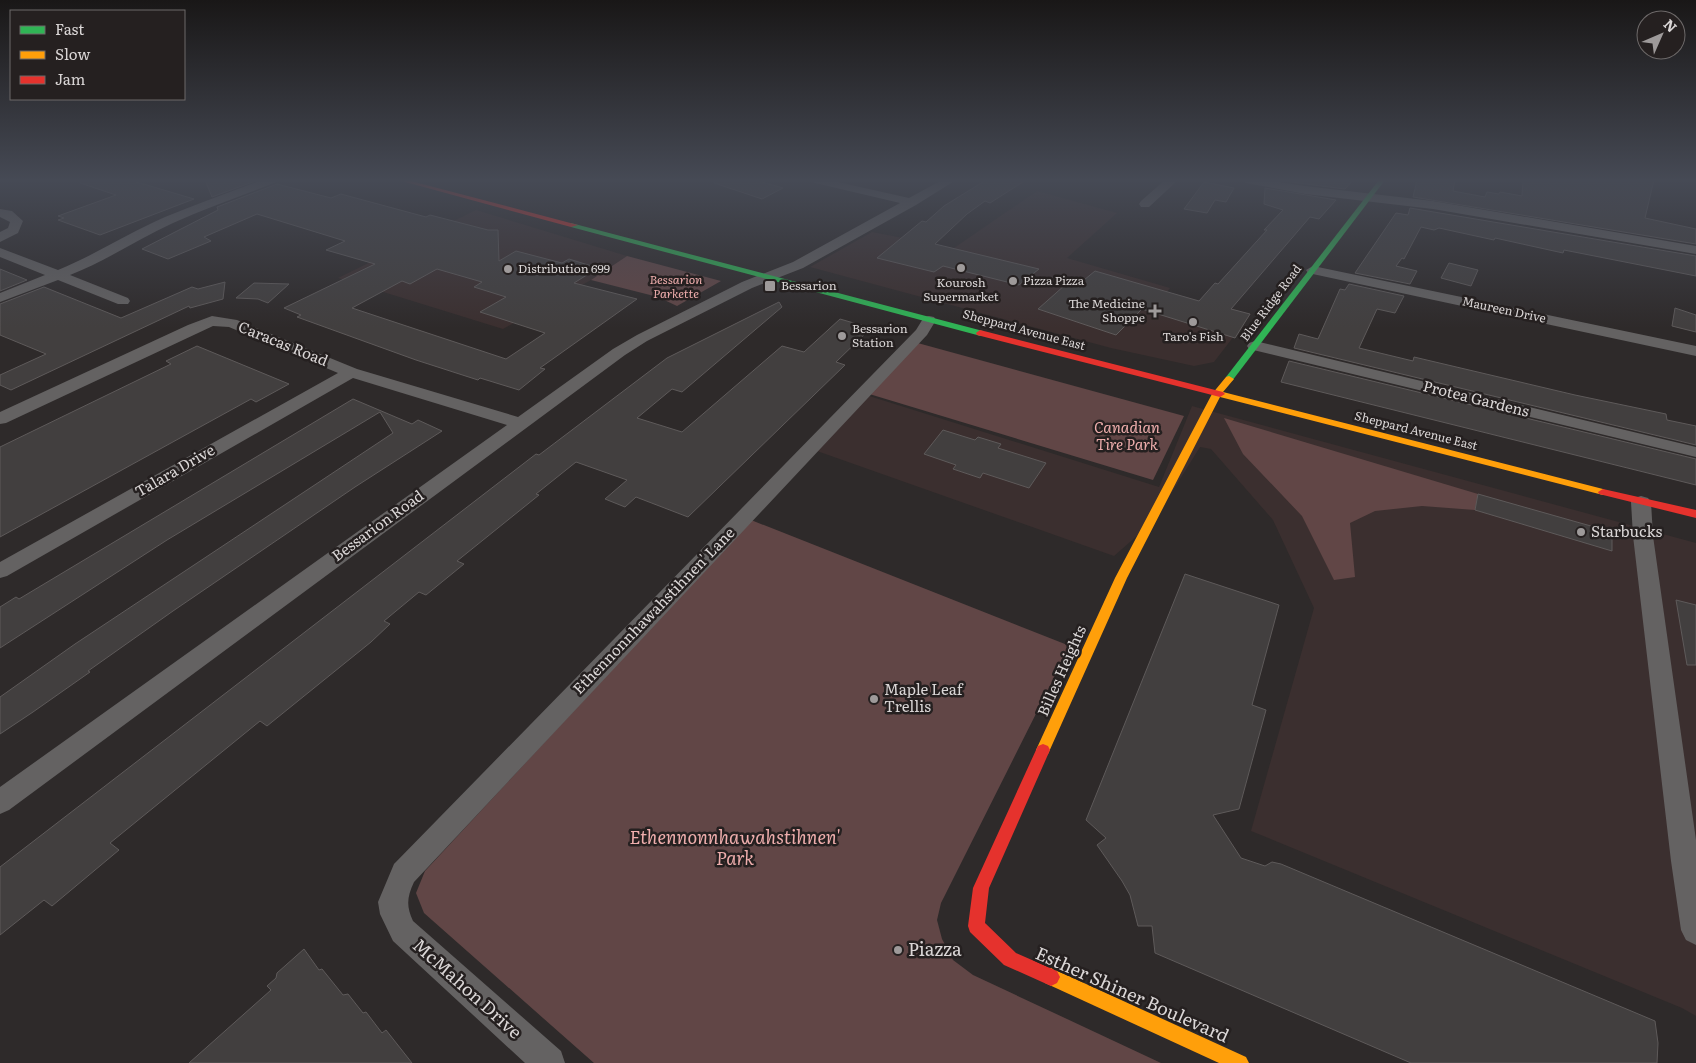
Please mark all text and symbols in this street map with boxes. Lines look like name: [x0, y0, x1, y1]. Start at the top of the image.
legend: [10, 10, 185, 100]
north arrow: [1636, 10, 1686, 60]
text: N: [1660, 14, 1682, 37]
text: Fast: [55, 17, 84, 40]
text: Slow: [55, 42, 90, 65]
text: Jam: [55, 67, 86, 90]
place label: Distribution 699: [518, 259, 610, 277]
street label: Blue Ridge Road: [1235, 260, 1306, 345]
marker: Kourosh Supermarket: [955, 262, 967, 274]
marker: Distribution 699: [502, 263, 514, 275]
park label: Bessarion Parkette: [650, 270, 702, 302]
place label: Pizza Pizza: [1023, 271, 1085, 289]
place label: Kourosh Supermarket: [923, 273, 999, 305]
marker: Pizza Pizza: [1007, 275, 1019, 287]
place label: Bessarion: [781, 276, 837, 294]
marker: Bessarion: [763, 279, 777, 293]
street label: Maureen Drive: [1461, 291, 1548, 327]
place label: The Medicine Shoppe: [1068, 294, 1145, 326]
street label: Sheppard Avenue East: [961, 304, 1088, 354]
marker: The Medicine Shoppe: [1149, 305, 1161, 317]
street label: Caracas Road: [235, 314, 332, 371]
marker: Taro's Fish: [1187, 316, 1199, 328]
place label: Bessarion Station: [852, 319, 908, 351]
place label: Taro's Fish: [1162, 327, 1224, 345]
marker: Bessarion Station: [836, 330, 848, 342]
street label: Protea Gardens: [1421, 373, 1532, 422]
street label: Sheppard Avenue East: [1353, 406, 1480, 454]
park label: Canadian Tire Park: [1094, 415, 1160, 455]
street label: Talara Drive: [130, 437, 219, 502]
street label: Bessarion Road: [326, 483, 428, 566]
place label: Starbucks: [1591, 519, 1663, 542]
street label: Ethennonnhawahstihnen' Lane: [567, 521, 739, 699]
marker: Starbucks: [1575, 526, 1587, 538]
street label: Billes Heights: [1030, 621, 1091, 720]
place label: Maple Leaf Trellis: [884, 677, 964, 717]
marker: Maple Leaf Trellis: [868, 693, 880, 705]
park label: Ethennonnhawahstihnen' Park: [629, 823, 841, 871]
street label: McMahon Drive: [407, 931, 529, 1044]
place label: Piazza: [908, 935, 962, 962]
street label: Esther Shiner Boulevard: [1031, 939, 1234, 1049]
marker: Piazza: [892, 944, 904, 956]

